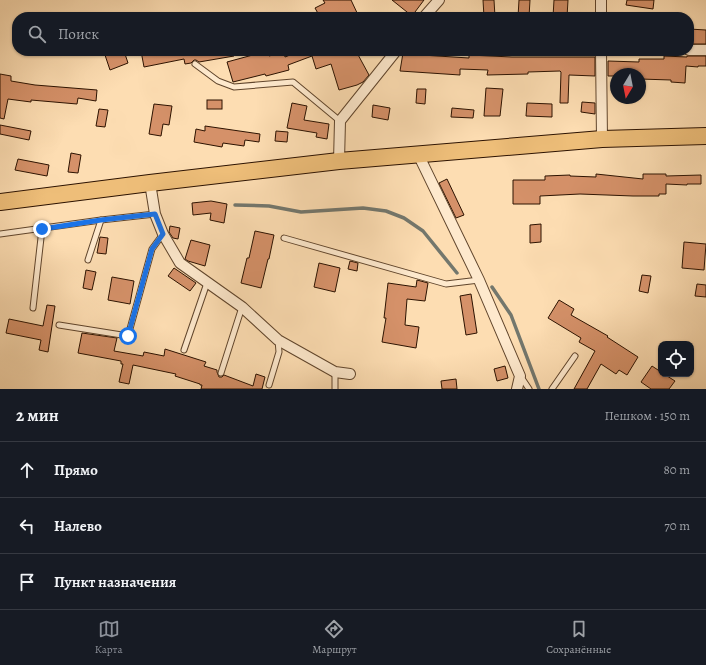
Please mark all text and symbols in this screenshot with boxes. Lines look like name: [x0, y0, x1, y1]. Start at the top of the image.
search box: [12, 12, 694, 56]
icon: search: [26, 23, 48, 45]
text: Поиск: [58, 24, 99, 44]
north arrow: [610, 68, 646, 104]
route end: [33, 220, 51, 238]
route start: [119, 327, 137, 345]
map controls: [658, 341, 694, 377]
button: locate: [658, 341, 694, 377]
text: 2 мин: [16, 404, 59, 427]
text: Пешком · 150 m: [605, 407, 690, 424]
icon: ahead: [16, 459, 38, 481]
text: Прямо: [54, 460, 98, 480]
text: 80 m: [663, 461, 690, 478]
icon: left: [16, 515, 38, 537]
text: Налево: [54, 516, 102, 536]
text: 70 m: [664, 517, 690, 534]
icon: arrive: [16, 571, 38, 593]
text: Пункт назначения: [54, 572, 176, 592]
tab: Карта: [95, 618, 123, 657]
tab: Маршрут: [312, 618, 357, 657]
tab: Сохранённые: [546, 618, 611, 657]

